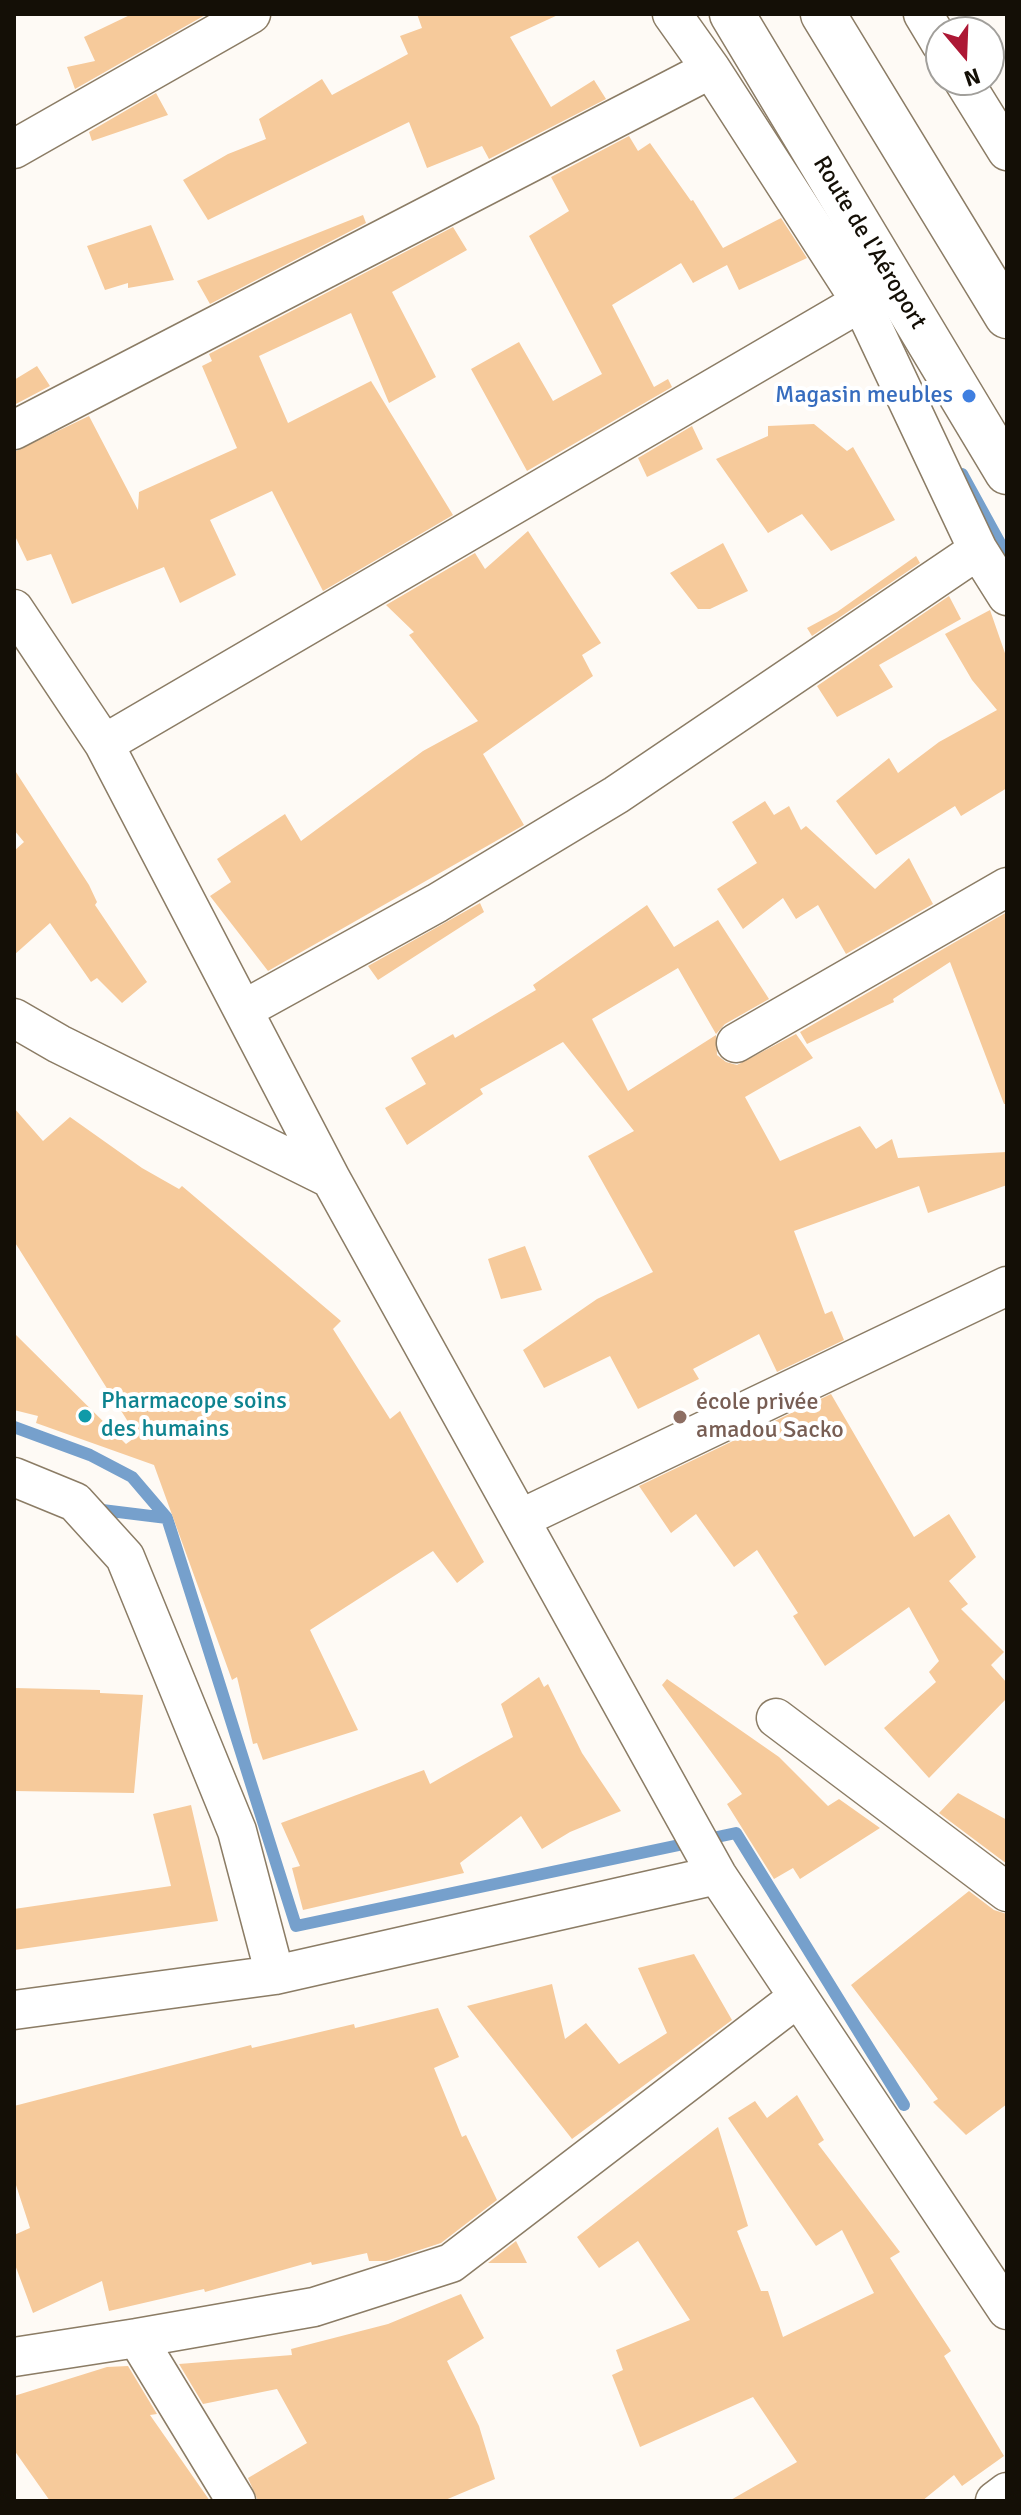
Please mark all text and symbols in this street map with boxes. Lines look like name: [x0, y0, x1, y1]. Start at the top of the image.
north arrow: [925, 16, 1005, 96]
text: N: [961, 62, 984, 93]
street label: Route de l'Aéroport: [806, 151, 932, 335]
place label: Magasin meubles: [775, 382, 953, 410]
marker: Magasin meubles: [960, 387, 978, 405]
place label: Pharmacope soins des humains: [101, 1388, 287, 1444]
place label: école privée amadou Sacko: [696, 1389, 844, 1445]
marker: Pharmacope soins des humains: [76, 1407, 94, 1425]
marker: école privée amadou Sacko: [671, 1408, 689, 1426]

